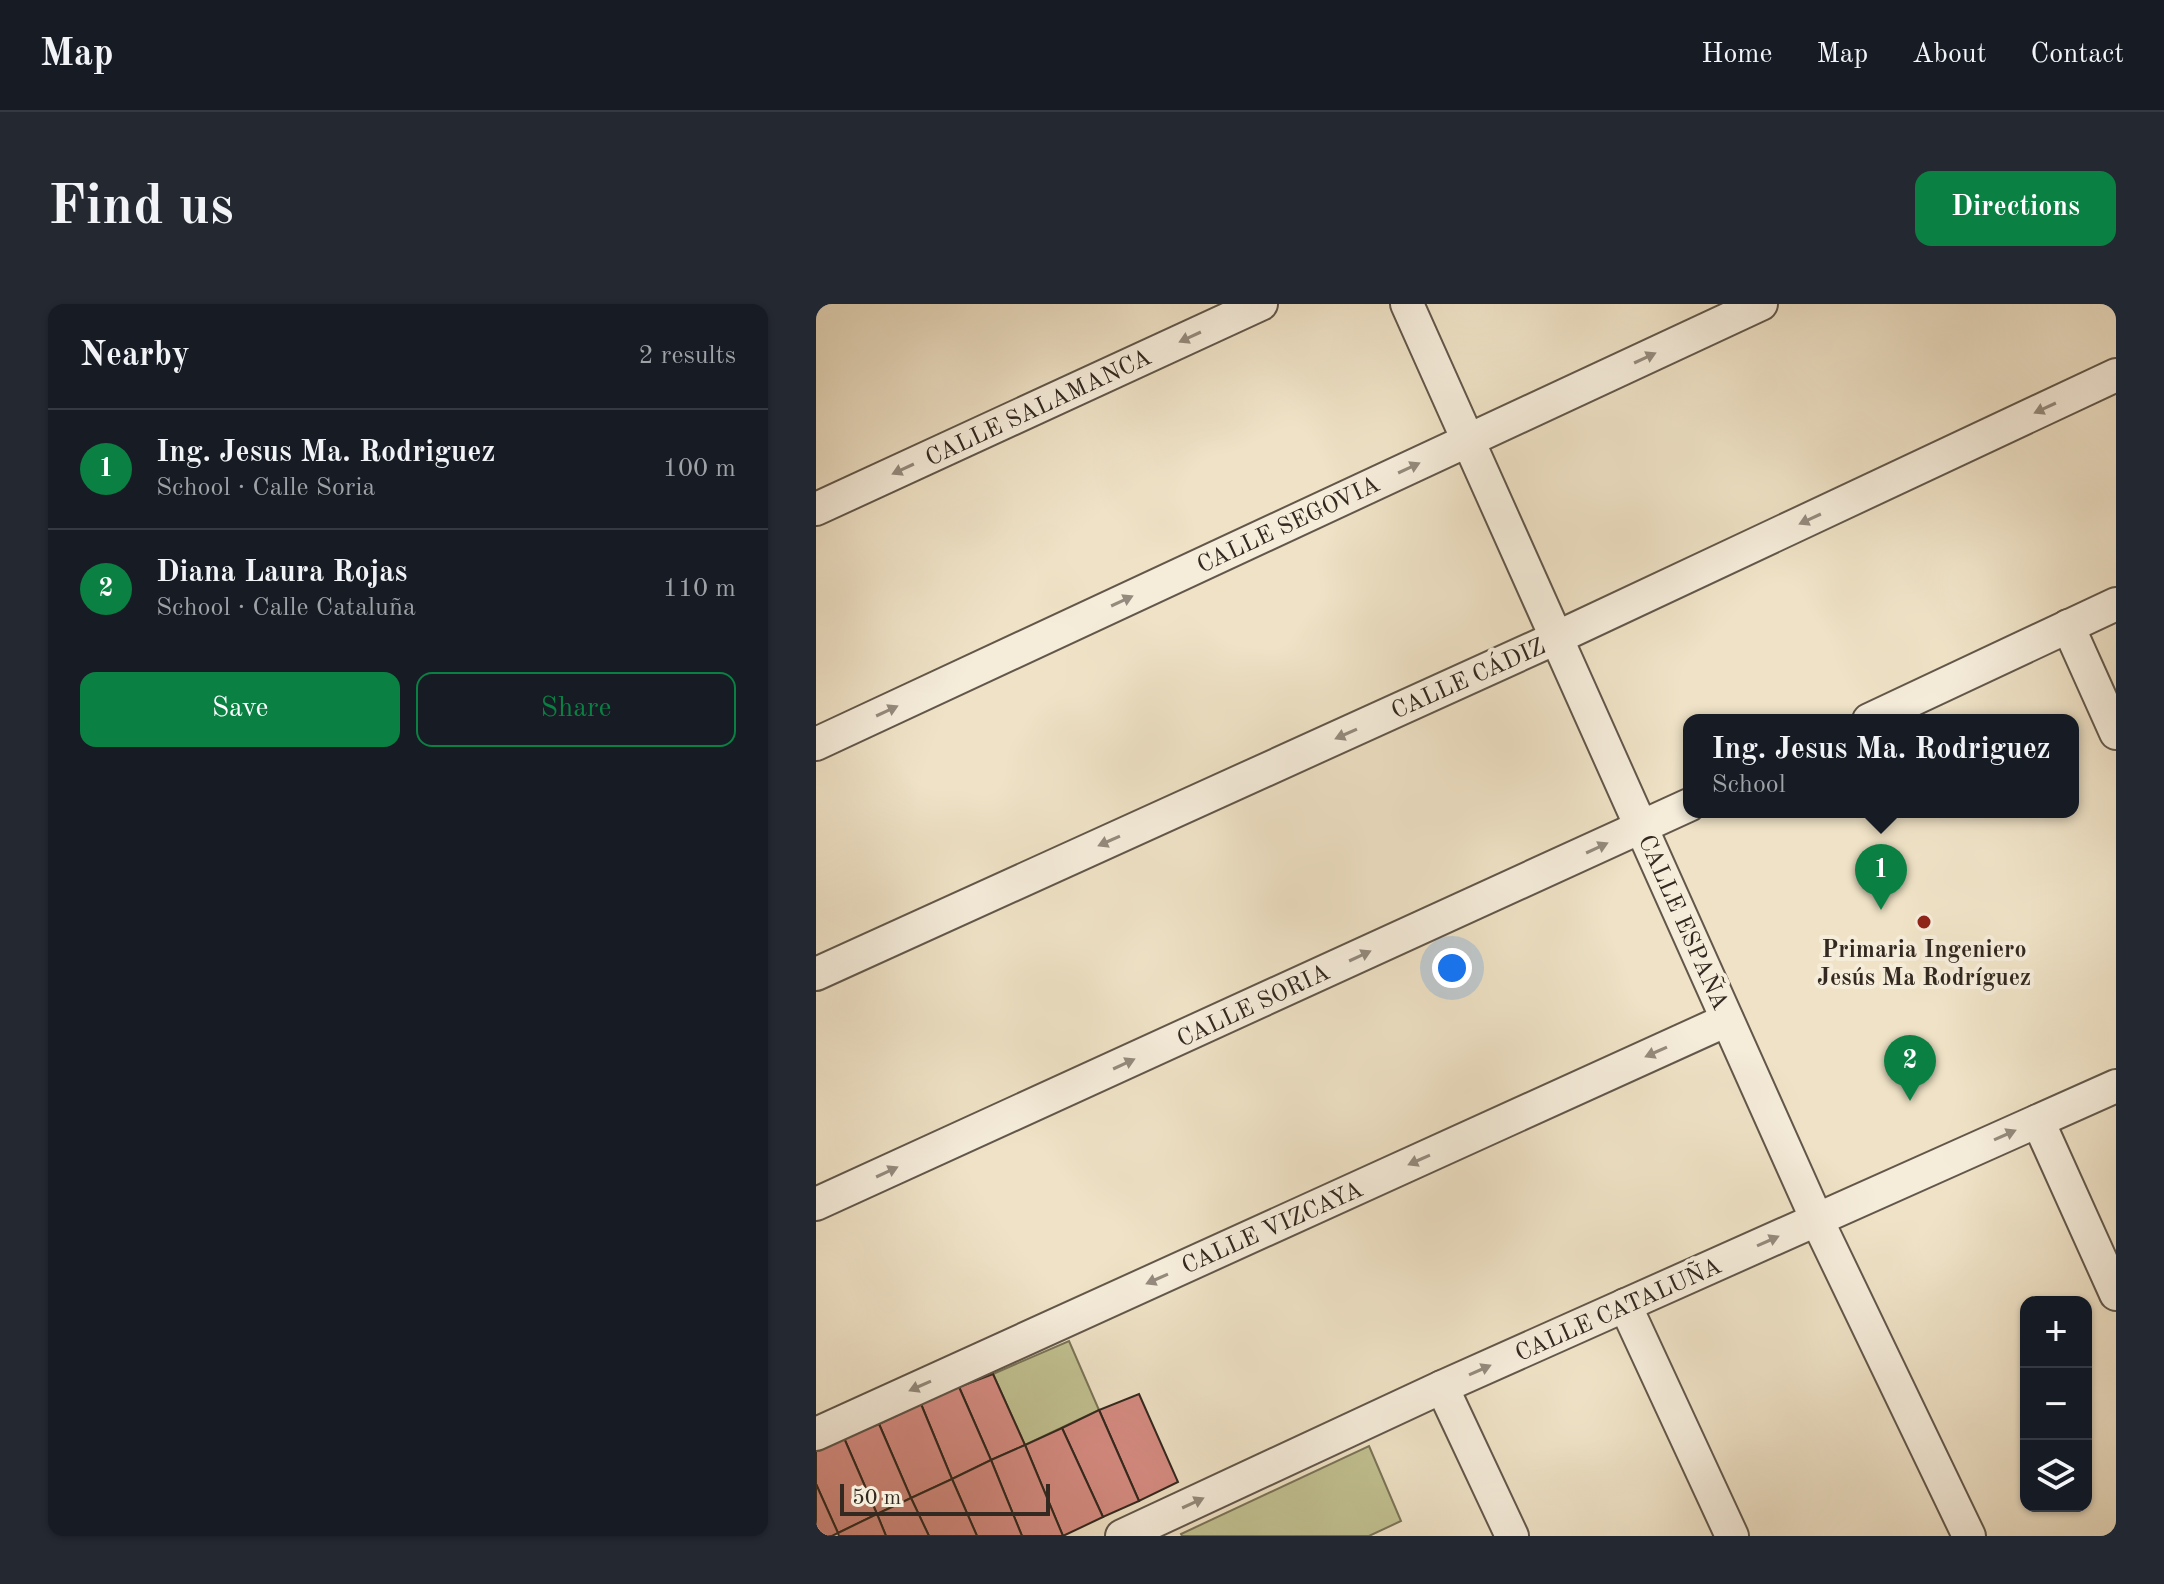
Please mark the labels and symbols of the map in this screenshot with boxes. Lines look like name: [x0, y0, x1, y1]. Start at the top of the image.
one-way arrow: [1178, 330, 1202, 344]
street label: CALLE SALAMANCA: [922, 346, 1155, 472]
one-way arrow: [1633, 351, 1656, 365]
one-way arrow: [2034, 401, 2057, 415]
one-way arrow: [1397, 461, 1421, 475]
one-way arrow: [891, 462, 915, 476]
street label: CALLE SEGOVIA: [1194, 473, 1384, 579]
one-way arrow: [1799, 512, 1822, 526]
one-way arrow: [1111, 594, 1134, 608]
street label: CALLE CÁDIZ: [1387, 632, 1549, 724]
one-way arrow: [875, 704, 898, 718]
one-way arrow: [1334, 727, 1357, 741]
street label: CALLE ESPAÑA: [1633, 830, 1736, 1014]
one-way arrow: [1097, 834, 1121, 848]
one-way arrow: [1585, 841, 1608, 855]
pin: 1: [1855, 844, 1907, 910]
marker: Primaria Ingeniero Jesús Ma Rodríguez: [1915, 913, 1933, 931]
place label: Primaria Ingeniero Jesús Ma Rodríguez: [1817, 939, 2031, 991]
your location: [1432, 948, 1472, 988]
one-way arrow: [1348, 949, 1372, 963]
street label: CALLE SORIA: [1174, 961, 1334, 1053]
pin: 2: [1884, 1035, 1936, 1101]
one-way arrow: [1644, 1046, 1668, 1059]
one-way arrow: [1112, 1057, 1135, 1071]
one-way arrow: [1994, 1129, 2017, 1142]
one-way arrow: [1408, 1153, 1431, 1167]
one-way arrow: [875, 1165, 899, 1179]
street label: CALLE VIZCAYA: [1179, 1178, 1367, 1280]
one-way arrow: [1756, 1235, 1780, 1248]
street label: CALLE CATALUÑA: [1510, 1250, 1725, 1367]
one-way arrow: [1145, 1272, 1169, 1286]
one-way arrow: [1468, 1364, 1491, 1377]
one-way arrow: [909, 1380, 932, 1393]
scale bar: [840, 1480, 1050, 1516]
one-way arrow: [1181, 1496, 1204, 1510]

